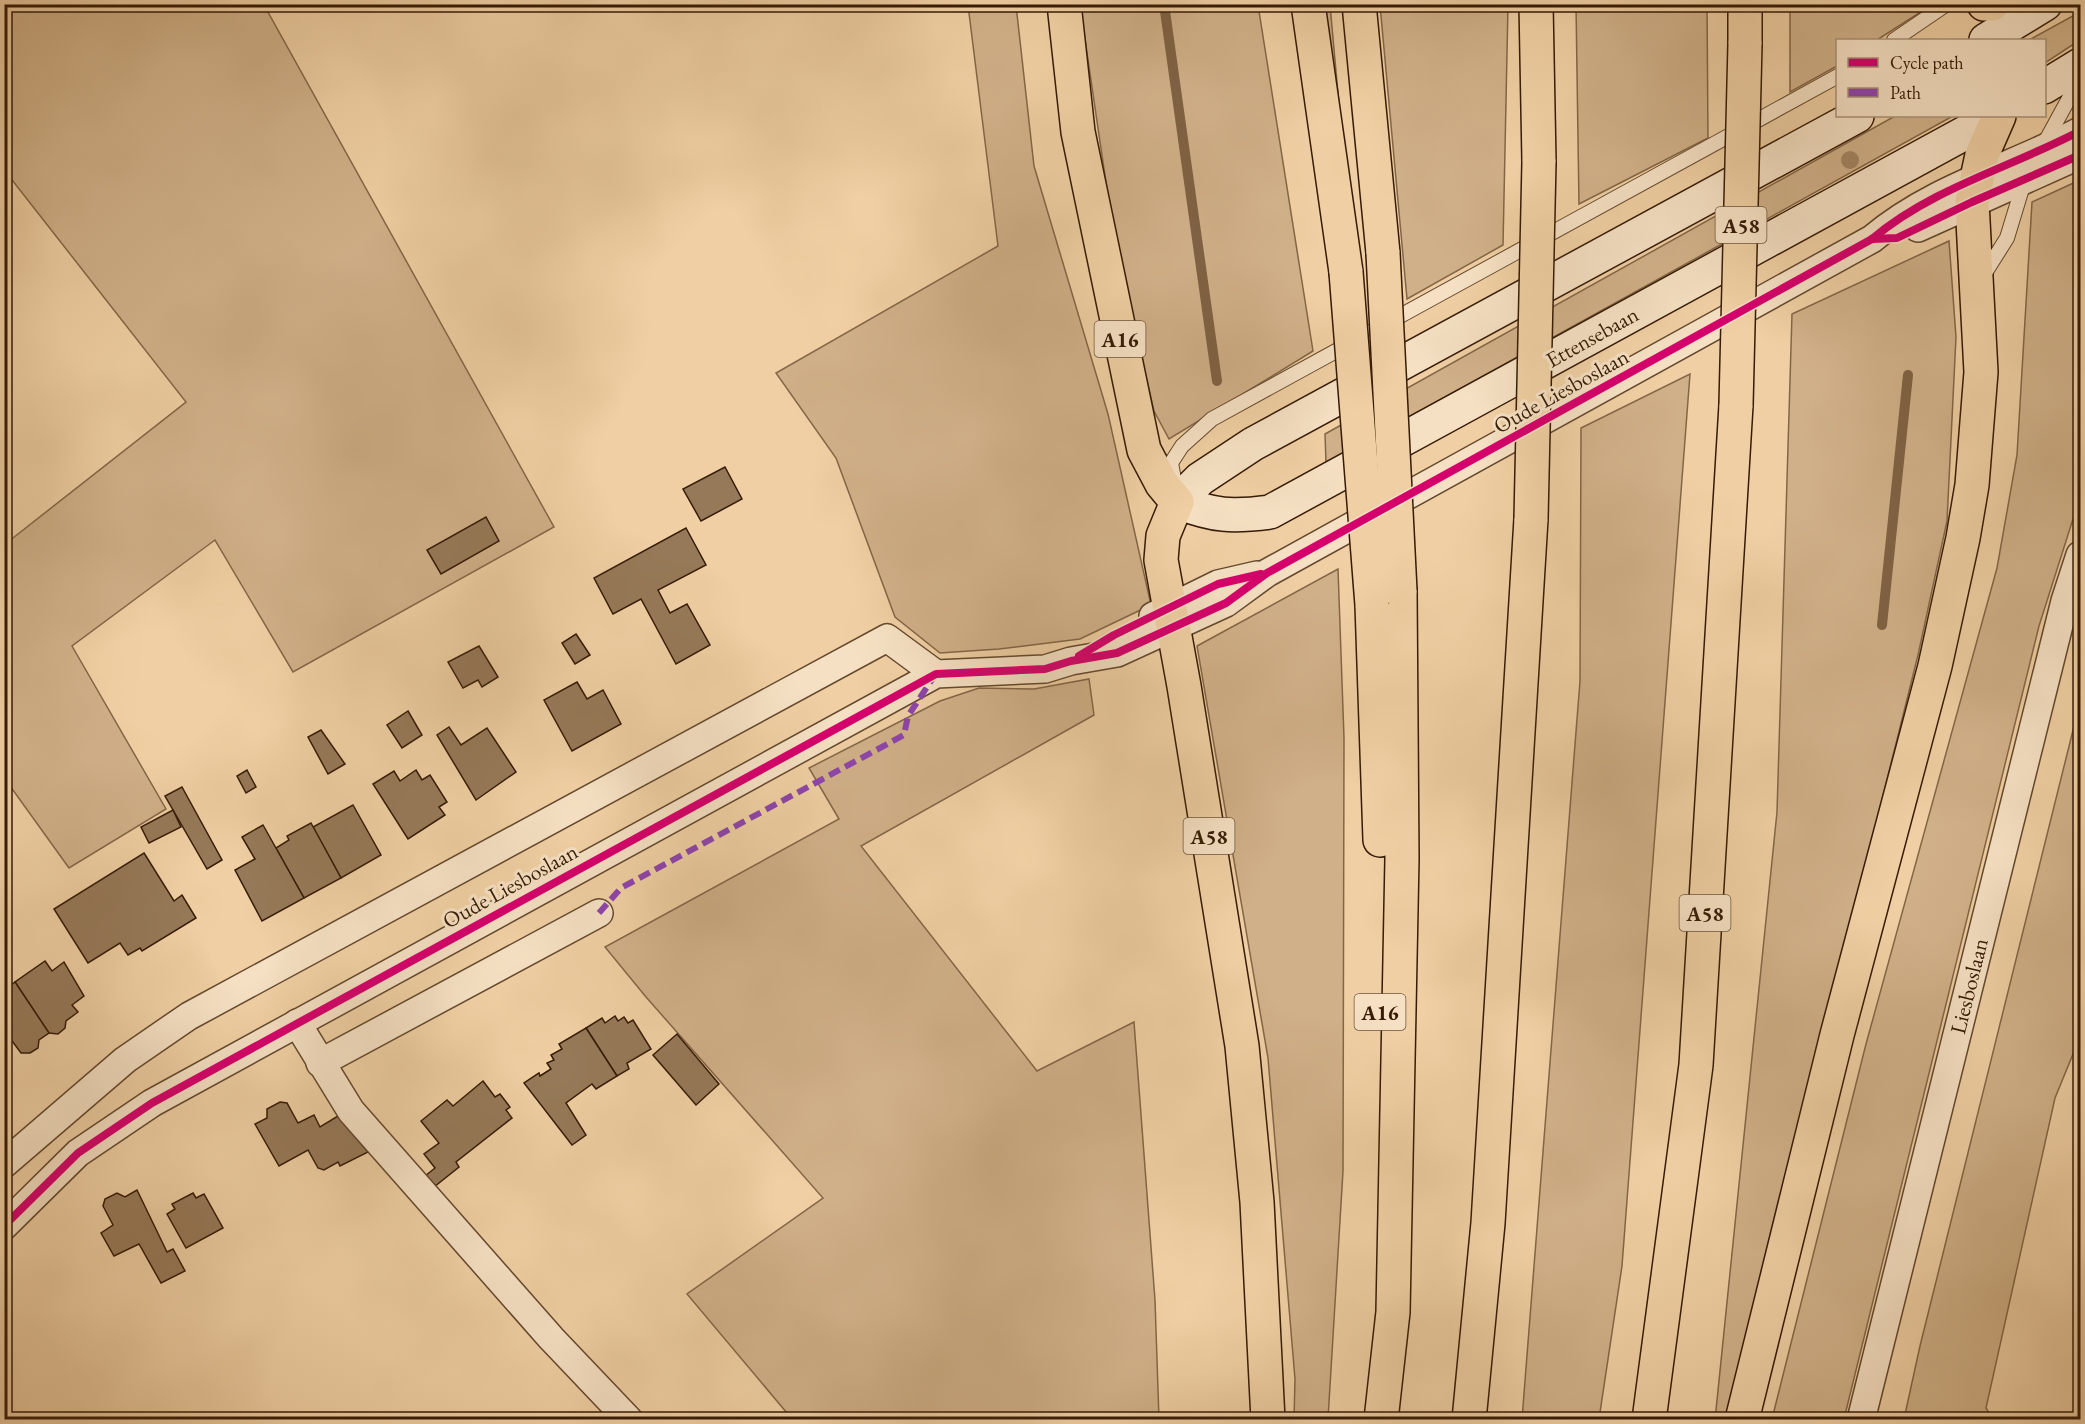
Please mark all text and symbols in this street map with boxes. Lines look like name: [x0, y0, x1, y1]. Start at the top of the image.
legend: [1836, 39, 2046, 117]
text: Cycle path: [1890, 51, 1964, 74]
text: Path: [1890, 81, 1921, 104]
road number: A58: [1716, 207, 1766, 243]
street label: Ettensebaan: [1540, 299, 1644, 374]
road number: A16: [1094, 321, 1146, 357]
street label: Oude Liesboslaan: [1488, 342, 1634, 440]
road number: A58: [1184, 818, 1234, 854]
street label: Oude Liesboslaan: [437, 837, 583, 935]
road number: A58: [1680, 895, 1730, 931]
street label: Liesboslaan: [1943, 935, 1995, 1037]
road number: A16: [1354, 994, 1406, 1030]

